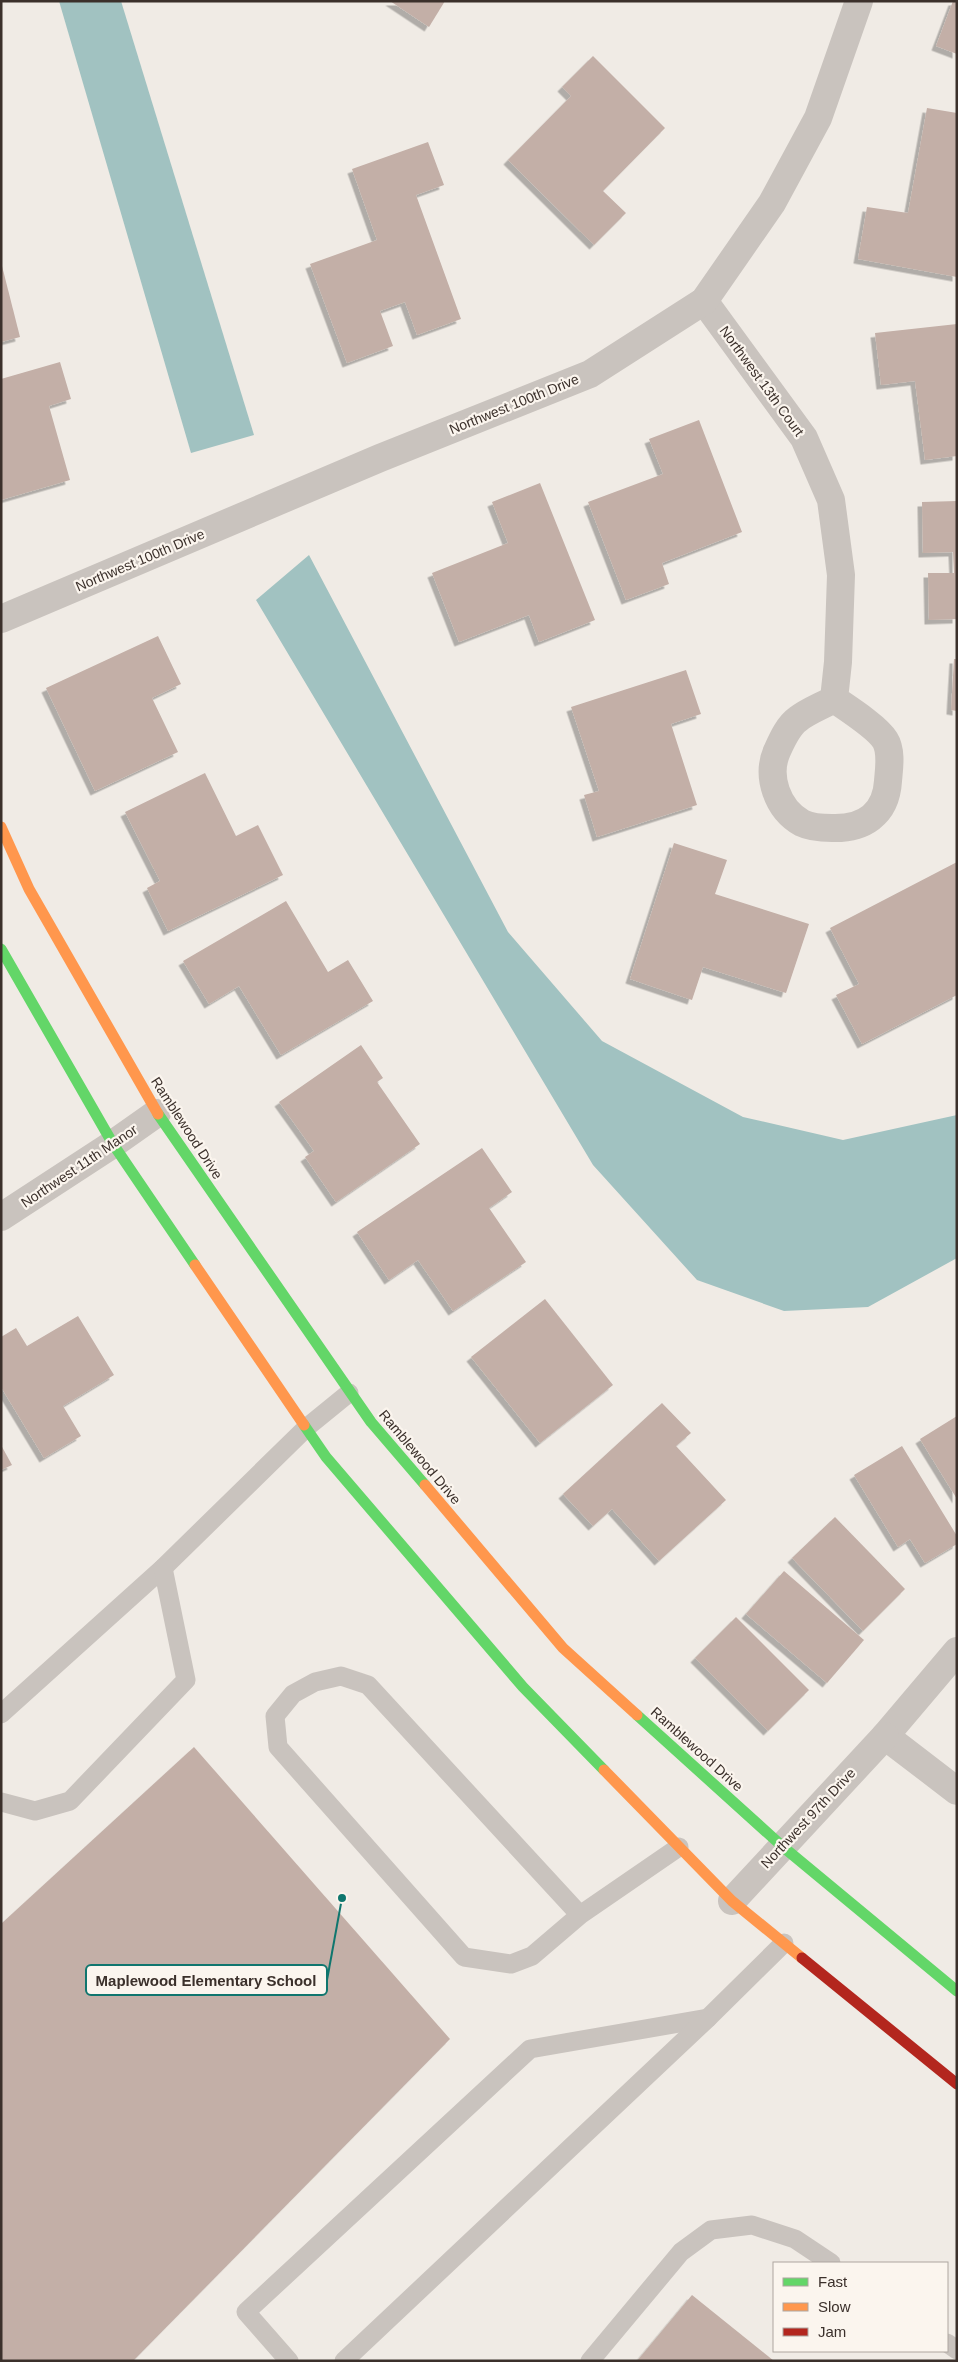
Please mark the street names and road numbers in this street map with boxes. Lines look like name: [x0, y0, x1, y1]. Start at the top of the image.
street label: Northwest 13th Court: [717, 323, 807, 439]
street label: Northwest 100th Drive: [447, 371, 581, 437]
street label: Northwest 100th Drive: [73, 525, 207, 594]
street label: Ramblewood Drive: [148, 1074, 226, 1182]
street label: Northwest 11th Manor: [18, 1121, 140, 1211]
street label: Ramblewood Drive: [376, 1407, 464, 1508]
street label: Ramblewood Drive: [648, 1703, 746, 1795]
street label: Northwest 97th Drive: [758, 1765, 859, 1871]

